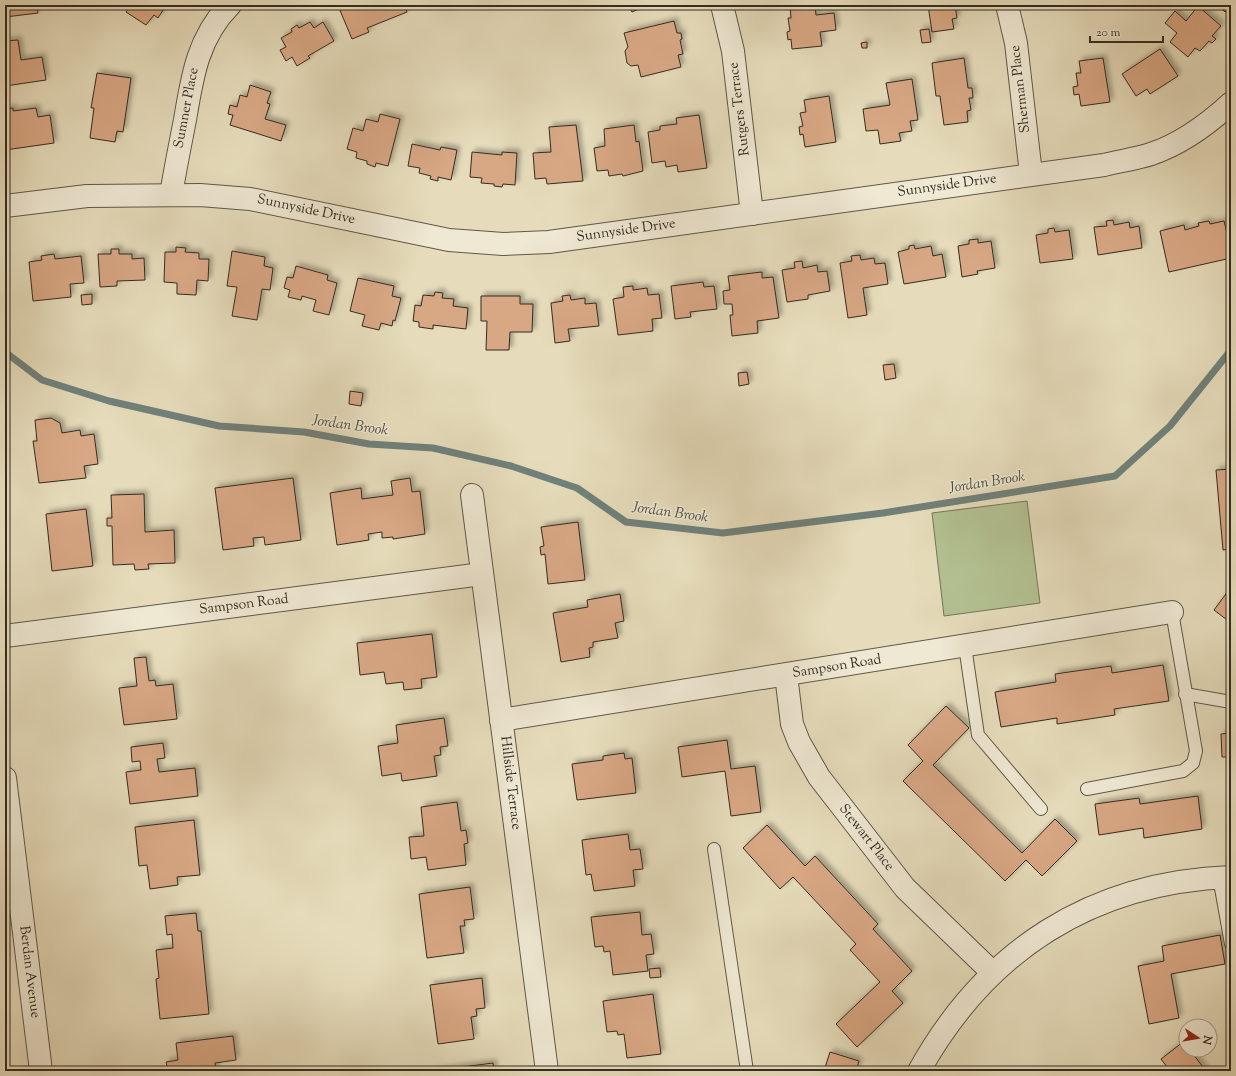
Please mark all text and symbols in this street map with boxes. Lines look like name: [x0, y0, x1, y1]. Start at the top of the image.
scale bar: [1090, 18, 1163, 44]
text: 20 m: [1096, 24, 1121, 42]
street label: Sherman Place: [1006, 44, 1036, 134]
street label: Rutgers Terrace: [724, 61, 756, 157]
street label: Sumner Place: [169, 66, 205, 150]
street label: Sunnyside Drive: [896, 169, 998, 203]
street label: Sunnyside Drive: [255, 190, 357, 230]
street label: Sunnyside Drive: [575, 214, 677, 248]
water label: Jordan Brook: [310, 410, 390, 442]
water label: Jordan Brook: [947, 467, 1027, 500]
water label: Jordan Brook: [630, 497, 710, 529]
street label: Sampson Road: [198, 590, 290, 620]
street label: Sampson Road: [791, 650, 883, 684]
street label: Hillside Terrace: [494, 735, 526, 831]
street label: Stewart Place: [833, 800, 899, 876]
street label: Berdan Avenue: [13, 925, 45, 1019]
north arrow: [1178, 1018, 1218, 1058]
text: N: [1198, 1033, 1216, 1046]

